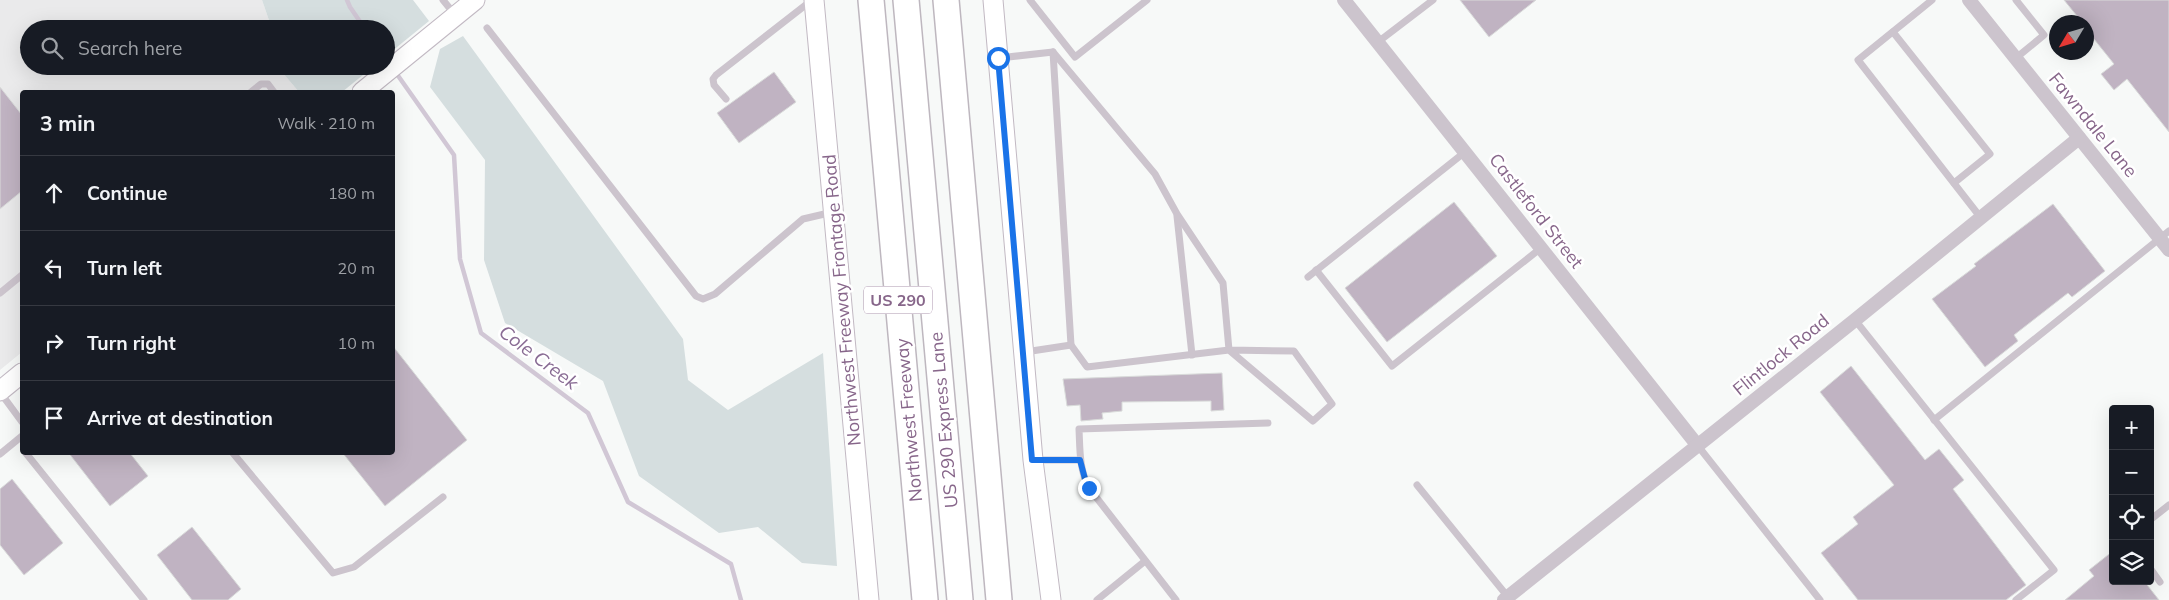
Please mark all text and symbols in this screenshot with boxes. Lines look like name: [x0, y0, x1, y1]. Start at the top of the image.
north arrow: [2049, 15, 2094, 60]
search box: [20, 20, 395, 75]
icon: search: [38, 34, 66, 62]
text: Search here: [78, 36, 182, 60]
route start: [987, 47, 1010, 70]
street label: Fawndale Lane: [2044, 68, 2143, 182]
text: 3 min: [40, 110, 95, 136]
text: Walk · 210 m: [277, 113, 375, 133]
street label: Castleford Street: [1484, 149, 1588, 273]
street label: Northwest Freeway Frontage Road: [817, 153, 866, 447]
icon: ahead: [40, 179, 68, 207]
text: Continue: [87, 181, 167, 205]
text: 180 m: [328, 183, 375, 203]
icon: left: [40, 254, 68, 282]
text: Turn left: [87, 256, 162, 280]
text: 20 m: [338, 258, 375, 278]
road number: US 290: [864, 286, 932, 314]
street label: Flintlock Road: [1728, 309, 1833, 400]
water label: Cole Creek: [495, 319, 584, 395]
icon: right: [40, 329, 68, 357]
text: Turn right: [87, 331, 176, 355]
street label: US 290 Express Lane: [924, 331, 963, 509]
text: 10 m: [338, 333, 375, 353]
street label: Northwest Freeway: [890, 337, 927, 503]
icon: arrive: [40, 404, 68, 432]
map controls: [2109, 405, 2154, 585]
button: +: [2109, 405, 2154, 450]
text: Arrive at destination: [87, 406, 273, 430]
button: −: [2109, 450, 2154, 495]
route end: [1078, 477, 1101, 500]
button: locate: [2109, 495, 2154, 540]
button: layers: [2109, 540, 2154, 585]

